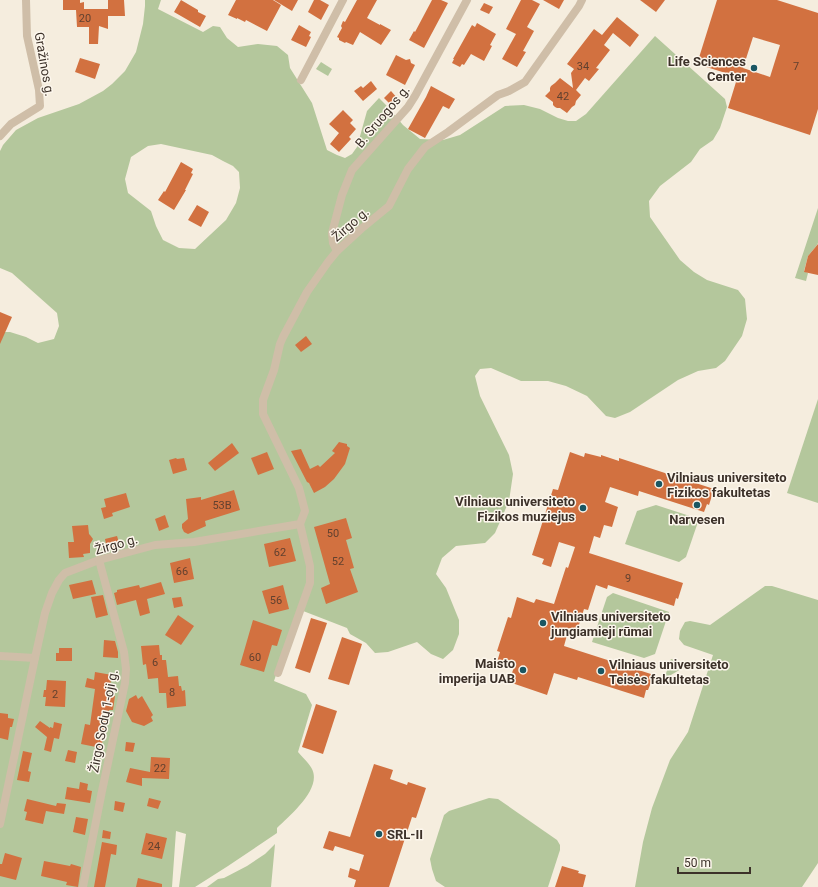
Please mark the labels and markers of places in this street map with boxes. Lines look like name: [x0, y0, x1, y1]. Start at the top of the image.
place label: Life Sciences Center: [668, 54, 746, 84]
marker: Life Sciences Center: [749, 63, 759, 73]
place label: Vilniaus universiteto Fizikos fakultetas: [667, 470, 787, 500]
marker: Vilniaus universiteto Fizikos fakultetas: [654, 479, 664, 489]
place label: Vilniaus universiteto Fizikos muziejus: [455, 494, 575, 524]
marker: Narvesen: [692, 500, 702, 510]
marker: Vilniaus universiteto Fizikos muziejus: [578, 503, 588, 513]
place label: Narvesen: [669, 512, 725, 527]
place label: Vilniaus universiteto jungiamieji rūmai: [550, 609, 671, 639]
marker: Vilniaus universiteto jungiamieji rūmai: [538, 618, 548, 628]
place label: Maisto imperija UAB: [439, 656, 515, 686]
place label: Vilniaus universiteto Teisės fakultetas: [609, 657, 729, 687]
marker: Maisto imperija UAB: [518, 665, 528, 675]
marker: Vilniaus universiteto Teisės fakultetas: [596, 666, 606, 676]
place label: SRL-II: [387, 827, 423, 842]
marker: SRL-II: [374, 829, 384, 839]

